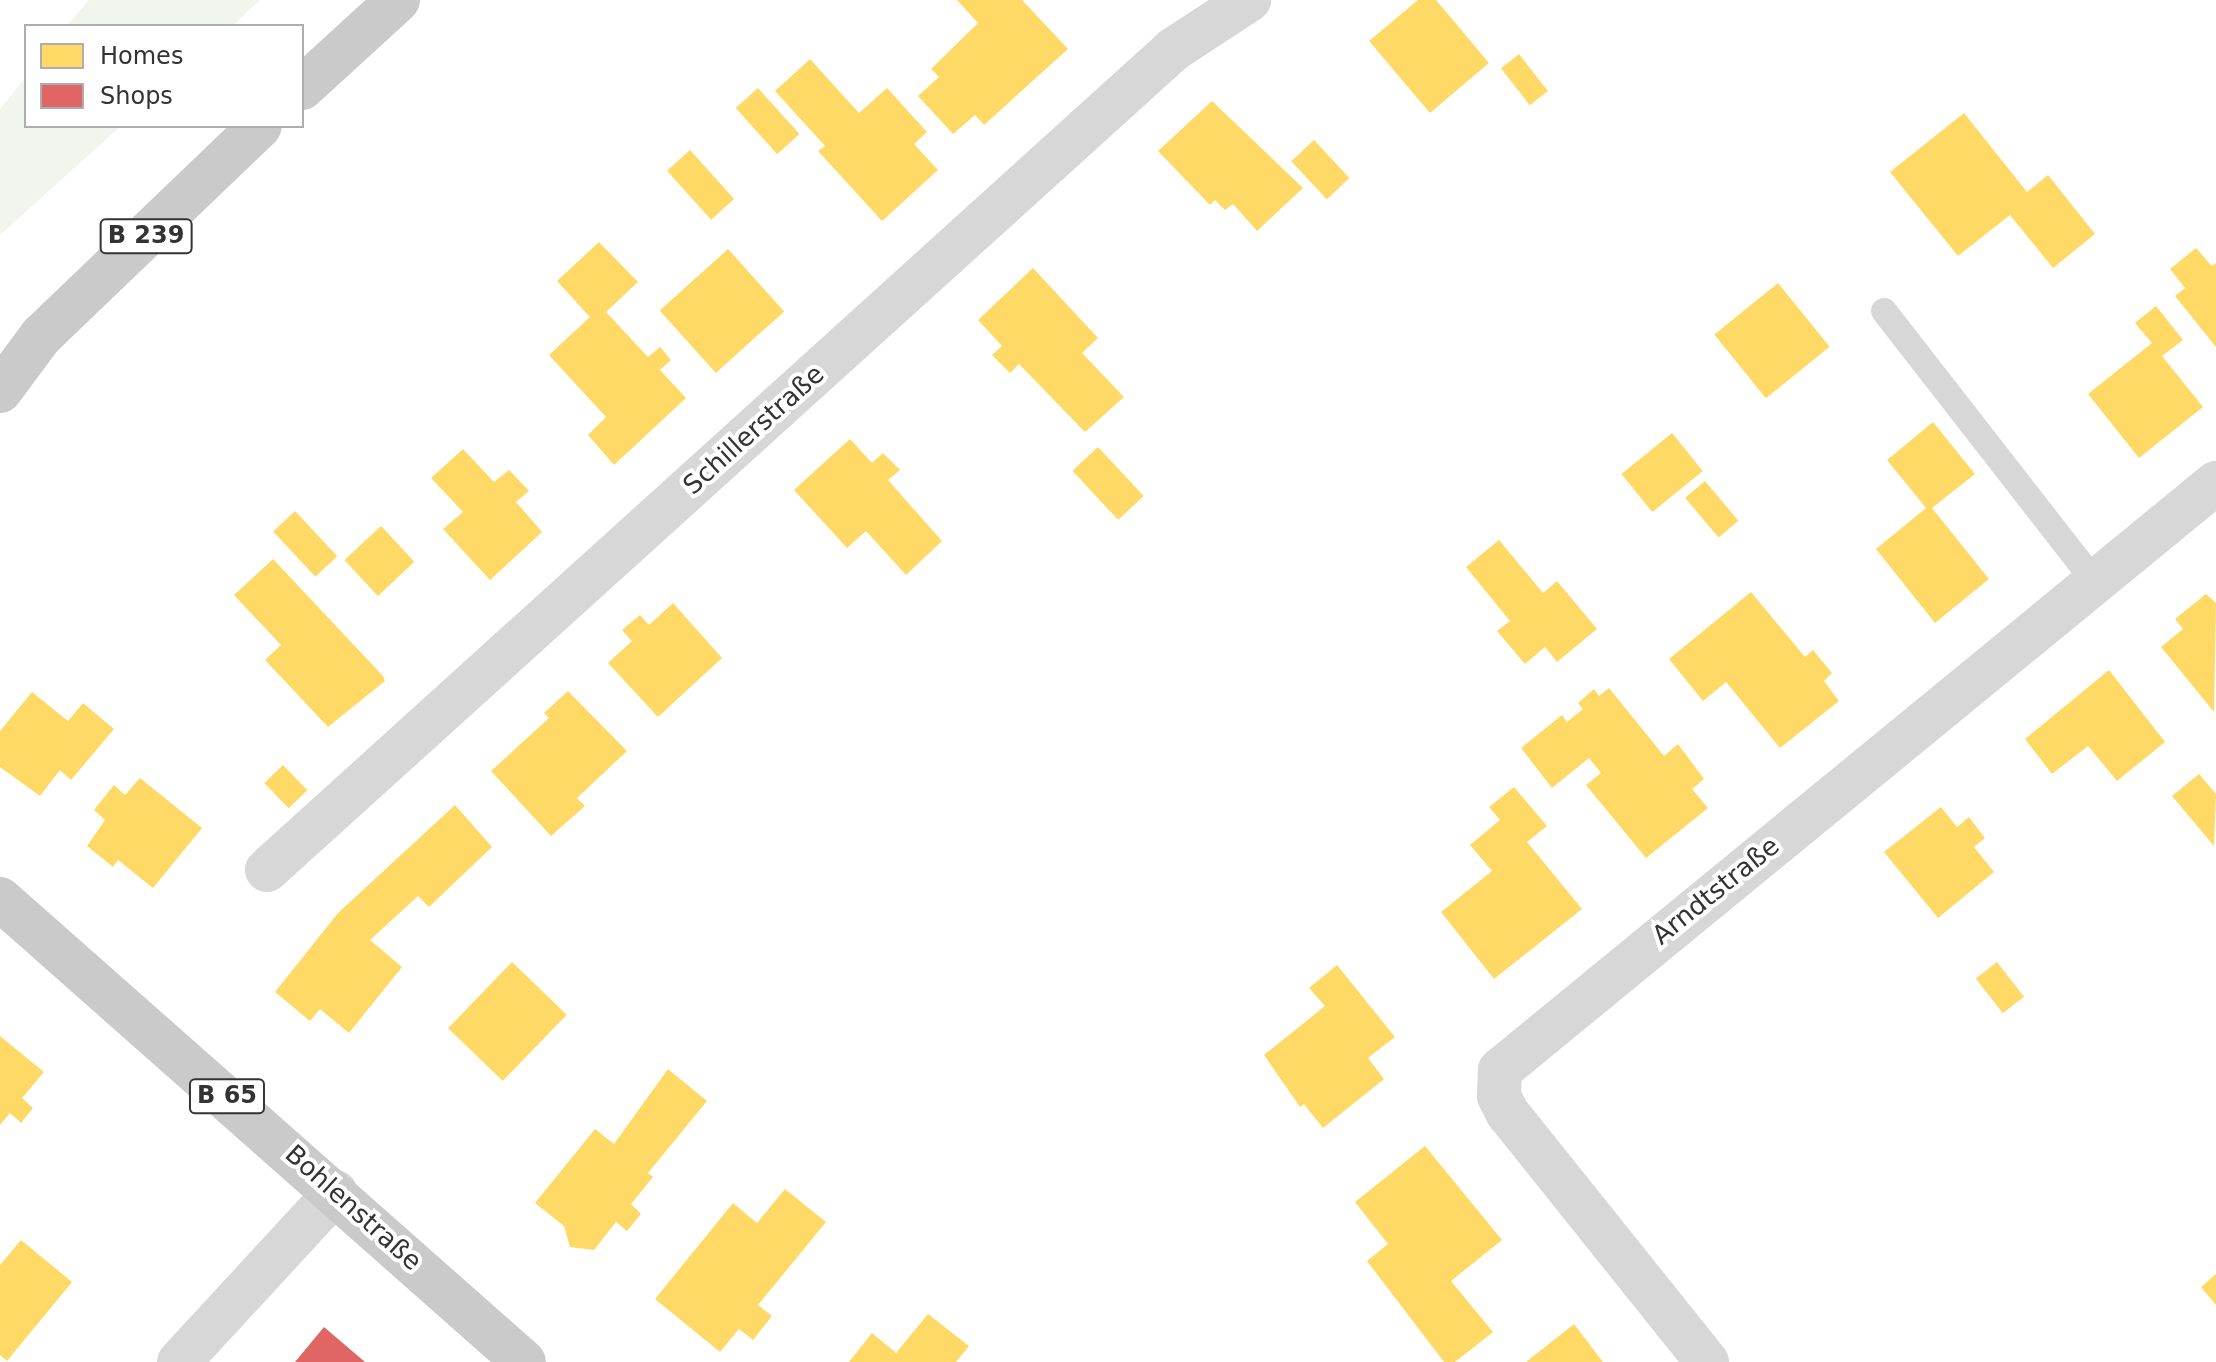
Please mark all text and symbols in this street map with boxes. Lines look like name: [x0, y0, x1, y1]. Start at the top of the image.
legend: [24, 24, 304, 128]
text: Homes: [100, 42, 183, 70]
text: Shops: [100, 82, 173, 110]
road number: B 239: [98, 216, 194, 256]
street label: Schillerstraße: [677, 359, 831, 501]
street label: Arndtstraße: [1646, 830, 1786, 952]
road number: B 65: [187, 1076, 267, 1116]
street label: Bohlenstraße: [278, 1139, 428, 1277]

